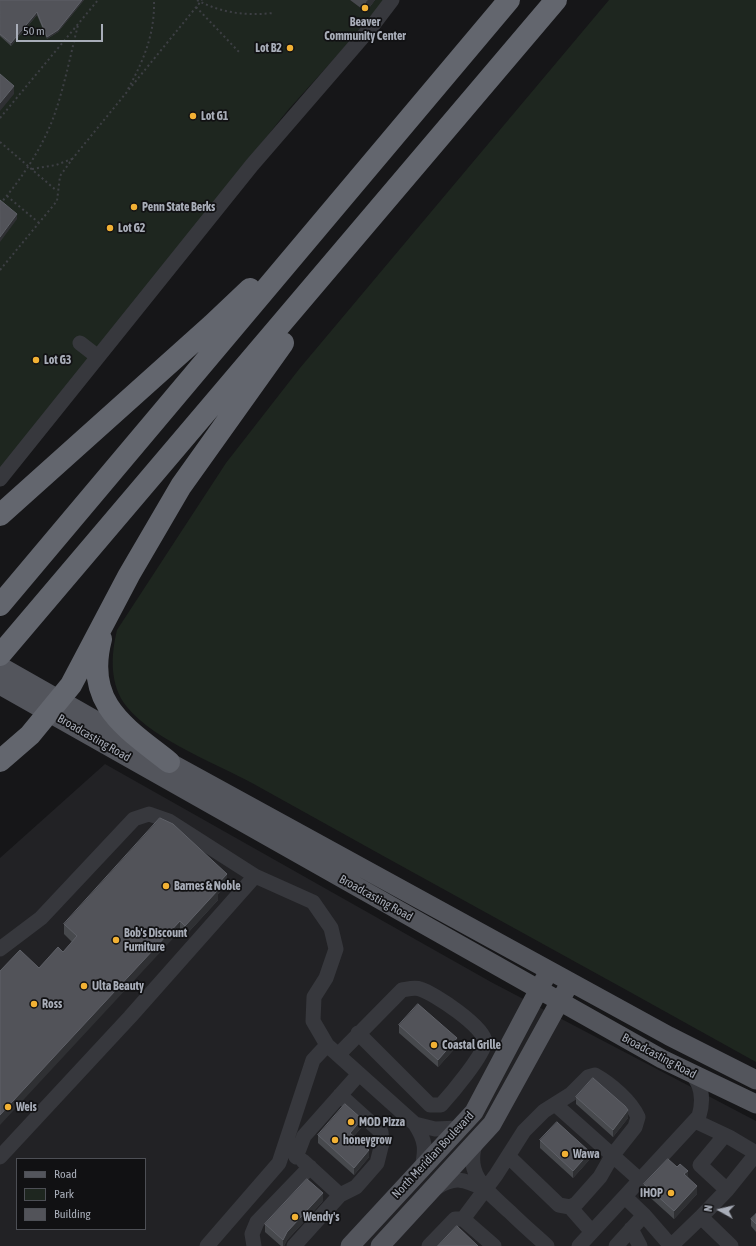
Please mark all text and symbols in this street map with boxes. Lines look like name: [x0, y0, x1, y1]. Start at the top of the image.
marker: Beaver Community Center: [360, 3, 370, 13]
place label: Beaver Community Center: [324, 15, 406, 43]
scale bar: [18, 16, 105, 42]
text: 50 m: [23, 24, 45, 38]
place label: Lot B2: [255, 41, 282, 55]
marker: Lot B2: [285, 43, 295, 53]
place label: Lot G1: [201, 109, 228, 123]
marker: Lot G1: [188, 111, 198, 121]
place label: Penn State Berks: [142, 200, 215, 214]
marker: Penn State Berks: [129, 202, 139, 212]
place label: Lot G2: [118, 221, 145, 235]
marker: Lot G2: [105, 223, 115, 233]
place label: Lot G3: [44, 353, 71, 367]
marker: Lot G3: [31, 355, 41, 365]
street label: Broadcasting Road: [55, 711, 133, 765]
street label: Broadcasting Road: [337, 872, 415, 924]
place label: Barnes & Noble: [174, 879, 241, 893]
marker: Barnes & Noble: [161, 881, 171, 891]
place label: Bob's Discount Furniture: [124, 926, 187, 954]
marker: Bob's Discount Furniture: [111, 935, 121, 945]
place label: Ulta Beauty: [92, 979, 144, 993]
marker: Ulta Beauty: [79, 981, 89, 991]
place label: Ross: [42, 997, 62, 1011]
marker: Ross: [29, 999, 39, 1009]
street label: Broadcasting Road: [619, 1030, 699, 1082]
place label: Coastal Grille: [442, 1038, 501, 1052]
marker: Coastal Grille: [429, 1040, 439, 1050]
place label: Weis: [16, 1100, 37, 1114]
marker: Weis: [3, 1102, 13, 1112]
street label: North Meridian Boulevard: [389, 1109, 477, 1201]
place label: MOD Pizza: [359, 1115, 405, 1129]
marker: MOD Pizza: [346, 1117, 356, 1127]
place label: honeygrow: [343, 1133, 392, 1147]
marker: honeygrow: [330, 1135, 340, 1145]
place label: Wawa: [573, 1147, 600, 1161]
marker: Wawa: [560, 1149, 570, 1159]
legend: [16, 1158, 146, 1230]
text: Road: [54, 1167, 77, 1181]
place label: IHOP: [640, 1186, 663, 1200]
text: Park: [54, 1187, 74, 1201]
marker: IHOP: [666, 1188, 676, 1198]
north arrow: [700, 1190, 740, 1230]
text: N: [702, 1204, 715, 1212]
text: Building: [54, 1207, 91, 1221]
place label: Wendy's: [303, 1210, 339, 1224]
marker: Wendy's: [290, 1212, 300, 1222]

